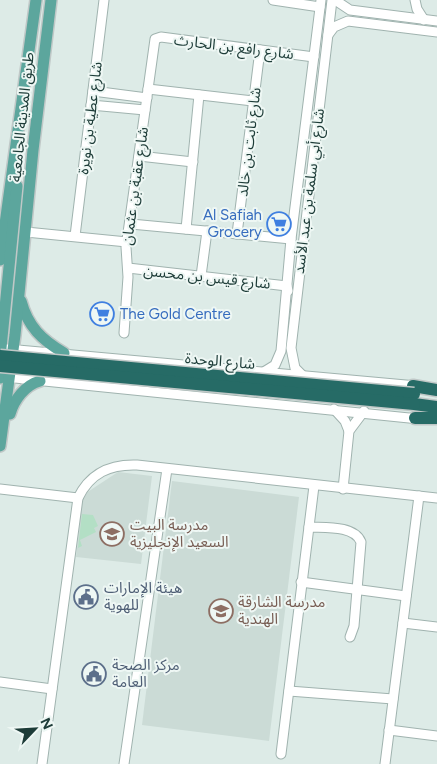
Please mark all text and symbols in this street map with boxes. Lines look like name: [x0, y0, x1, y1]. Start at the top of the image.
street label: شارع رافع بن الحارث: [173, 31, 295, 66]
street label: طريق المدينة الجامعية: [6, 51, 39, 183]
street label: شارع عطية بن نويرة: [74, 60, 109, 176]
street label: شارع ثابت بن خالد: [233, 86, 268, 198]
street label: شارع أبي سلمة بن عبد الأسد: [290, 107, 331, 275]
street label: شارع عقبة بن عثمان: [118, 126, 155, 247]
place label: Al Safiah Grocery: [203, 206, 262, 241]
supermarket icon: Al Safiah Grocery: [266, 211, 292, 237]
street label: شارع قيس بن محسن: [142, 261, 272, 296]
supermarket icon: The Gold Centre: [89, 301, 115, 327]
place label: The Gold Centre: [120, 305, 231, 323]
street label: شارع الوحدة: [184, 349, 256, 376]
place label: مدرسة البيت السعيد الإنجليزية: [130, 516, 229, 552]
school or university icon: مدرسة البيت السعيد الإنجليزية: [99, 521, 125, 547]
place label: هيئة الإمارات للهوية: [104, 579, 182, 614]
public building icon: هيئة الإمارات للهوية: [73, 584, 99, 610]
place label: مدرسة الشارقة الهندية: [238, 593, 325, 628]
school or university icon: مدرسة الشارقة الهندية: [208, 598, 234, 624]
place label: مركز الصحة العامة: [112, 656, 180, 691]
public building icon: مركز الصحة العامة: [81, 661, 107, 687]
north arrow: [10, 704, 60, 754]
text: N: [36, 715, 56, 732]

